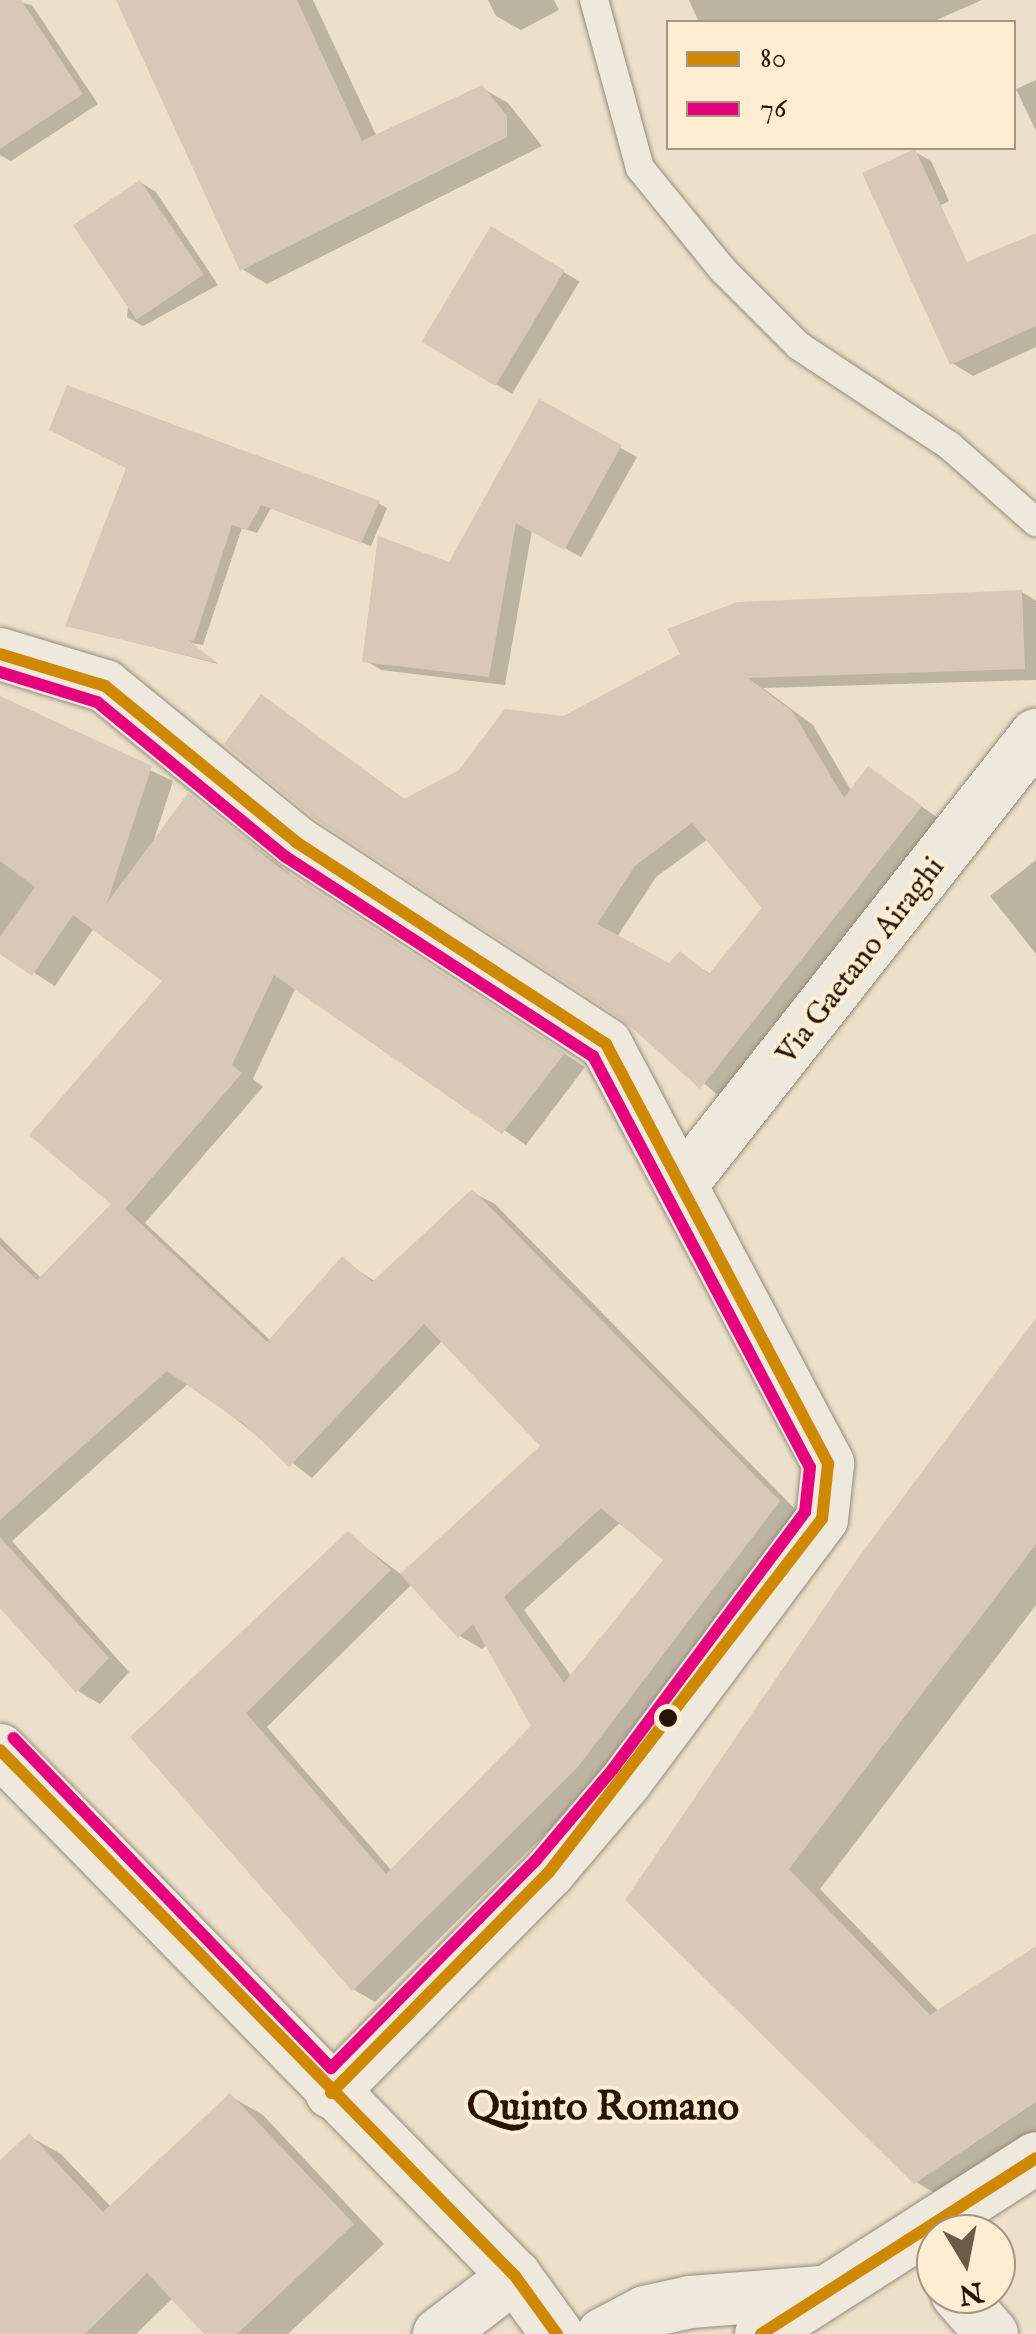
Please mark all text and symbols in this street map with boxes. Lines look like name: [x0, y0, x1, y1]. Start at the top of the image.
legend: [666, 20, 1016, 150]
text: 80: [760, 40, 787, 78]
text: 76: [760, 90, 787, 128]
street label: Via Gaetano Airaghi: [769, 851, 953, 1071]
unlabelled marker: [658, 1708, 678, 1728]
district label: Quinto Romano: [467, 2085, 739, 2133]
north arrow: [916, 2214, 1016, 2314]
text: N: [956, 2273, 986, 2311]

